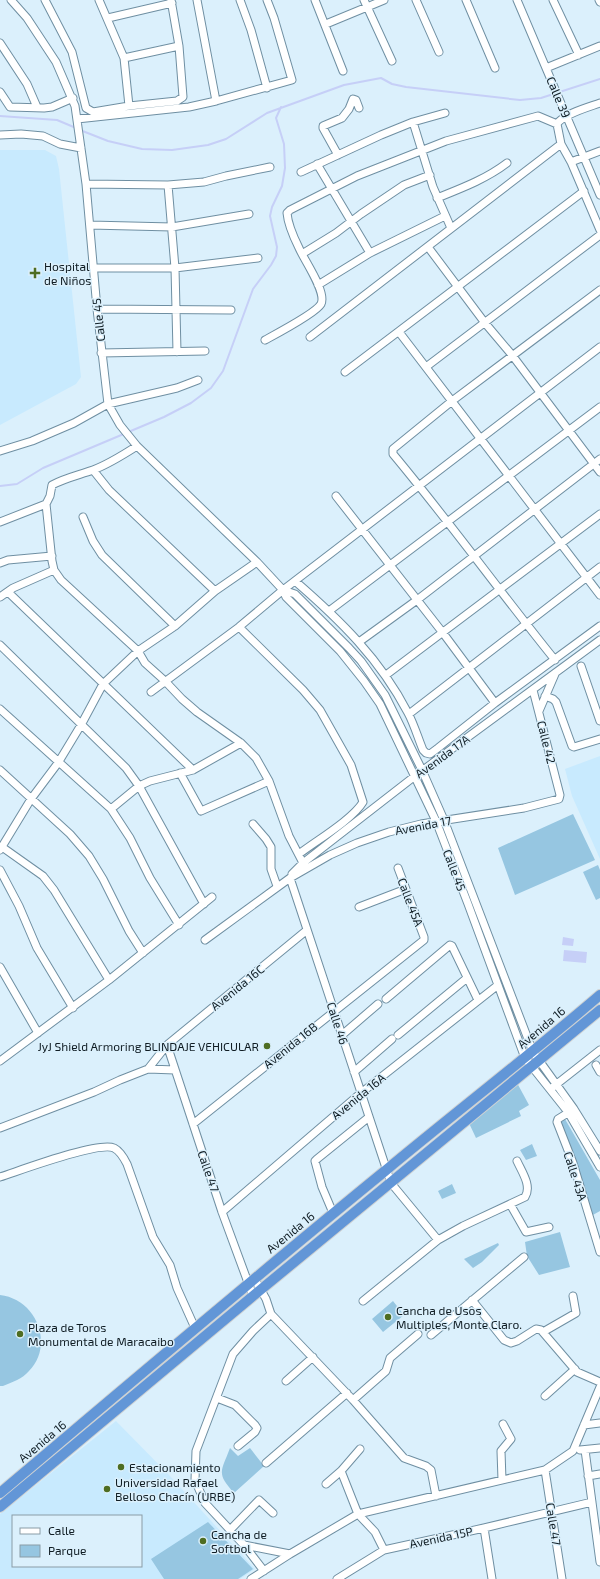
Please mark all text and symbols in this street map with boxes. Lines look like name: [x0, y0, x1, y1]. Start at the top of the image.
street label: Calle 39: [544, 74, 574, 120]
place label: Hospital de Niños: [44, 259, 91, 287]
marker: Hospital de Niños: [29, 267, 41, 279]
street label: Calle 45: [89, 298, 107, 342]
street label: Calle 42: [535, 719, 559, 765]
street label: Avenida 17A: [412, 731, 472, 780]
street label: Avenida 17: [394, 813, 452, 837]
street label: Calle 45: [441, 847, 469, 893]
street label: Calle 45A: [395, 876, 427, 929]
street label: Avenida 16C: [208, 961, 267, 1013]
street label: Calle 46: [325, 1000, 351, 1046]
street label: Avenida 16: [514, 1003, 568, 1051]
street label: Avenida 16B: [260, 1019, 320, 1071]
place label: JyJ Shield Armoring BLINDAJE VEHICULAR: [38, 1039, 259, 1053]
marker: JyJ Shield Armoring BLINDAJE VEHICULAR: [262, 1041, 272, 1051]
street label: Avenida 16A: [328, 1070, 388, 1122]
street label: Calle 47: [195, 1148, 223, 1194]
street label: Calle 43A: [561, 1149, 591, 1203]
street label: Avenida 16: [263, 1208, 317, 1256]
place label: Cancha de Usos Multiples, Monte Claro.: [396, 1303, 522, 1331]
marker: Cancha de Usos Multiples, Monte Claro.: [383, 1312, 393, 1322]
place label: Plaza de Toros Monumental de Maracaibo: [28, 1320, 174, 1348]
marker: Plaza de Toros Monumental de Maracaibo: [15, 1329, 25, 1339]
street label: Avenida 16: [15, 1417, 69, 1465]
place label: Estacionamiento: [129, 1460, 221, 1474]
marker: Estacionamiento: [116, 1462, 126, 1472]
place label: Universidad Rafael Belloso Chacín (URBE): [115, 1475, 235, 1503]
marker: Universidad Rafael Belloso Chacín (URBE): [102, 1484, 112, 1494]
street label: Calle 47: [544, 1502, 564, 1546]
legend: [12, 1515, 142, 1567]
text: Calle: [48, 1523, 75, 1537]
street label: Avenida 15P: [408, 1523, 474, 1551]
place label: Cancha de Softbol: [211, 1527, 267, 1555]
marker: Cancha de Softbol: [198, 1536, 208, 1546]
text: Parque: [48, 1543, 86, 1557]

